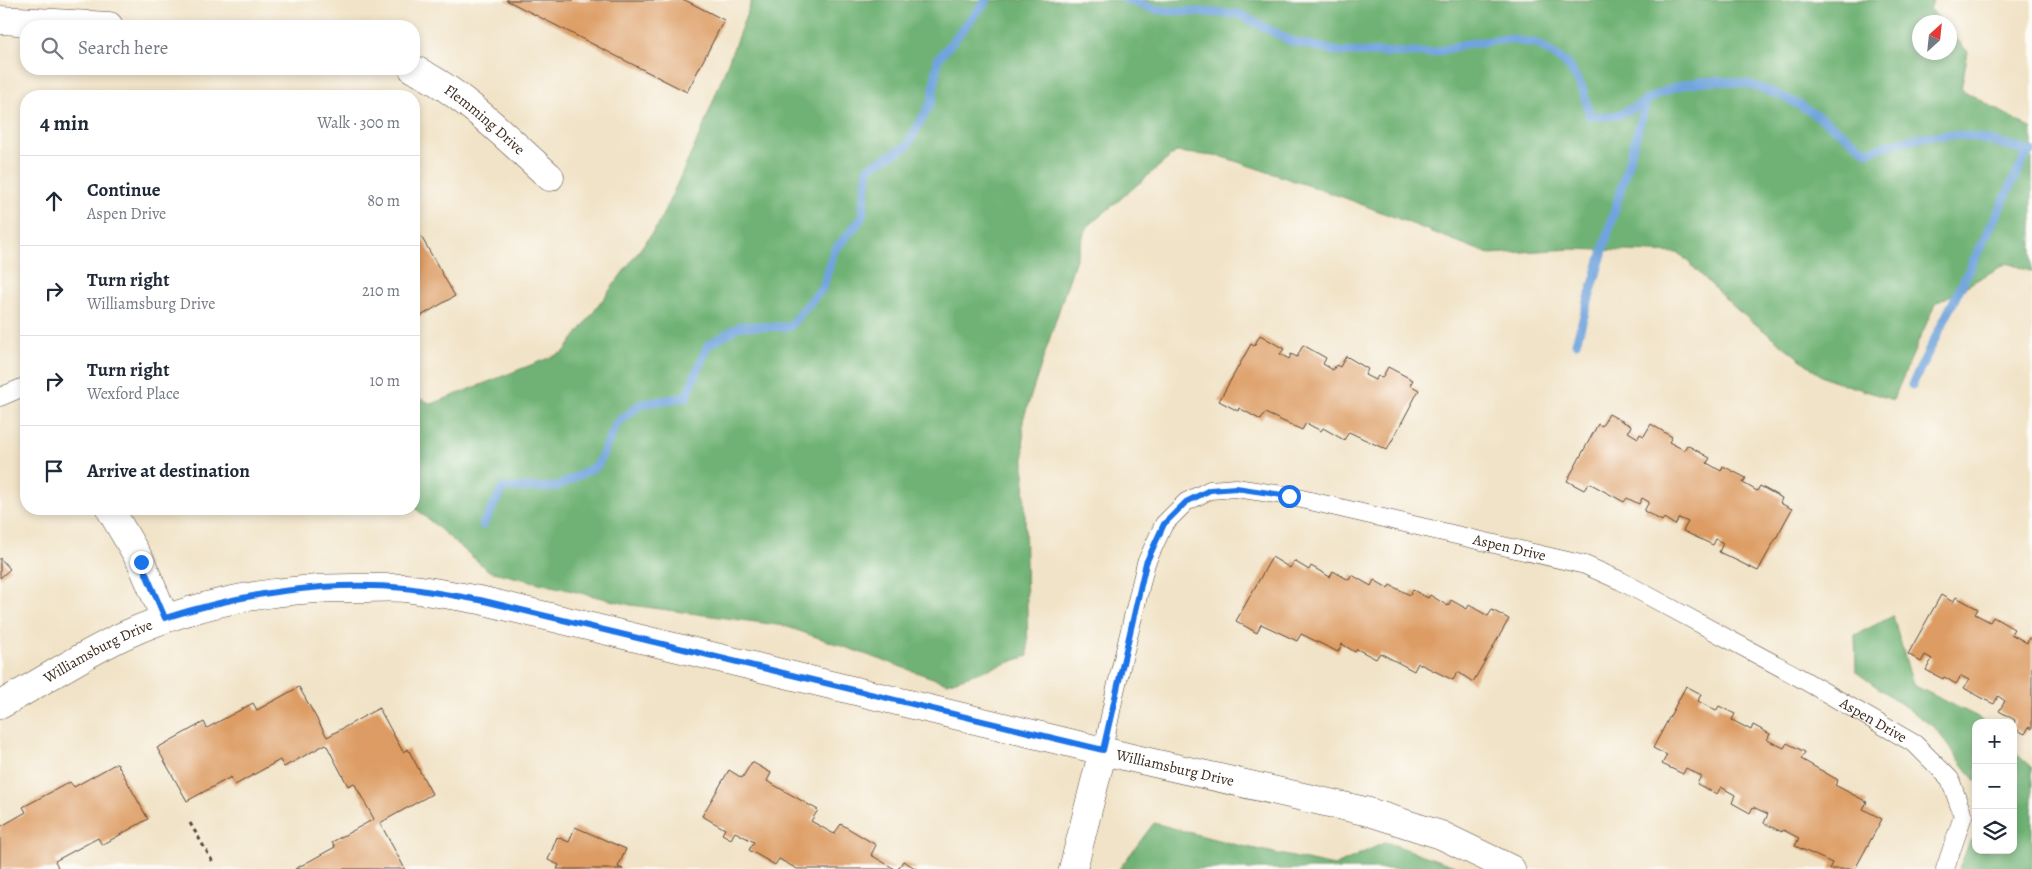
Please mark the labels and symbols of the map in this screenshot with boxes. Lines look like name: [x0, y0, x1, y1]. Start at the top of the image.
north arrow: [1912, 15, 1957, 60]
street label: Flemming Drive: [440, 80, 530, 159]
route start: [1278, 485, 1301, 508]
street label: Aspen Drive: [1470, 529, 1548, 566]
route end: [130, 551, 153, 574]
street label: Williamsburg Drive: [39, 614, 156, 688]
street label: Aspen Drive: [1835, 692, 1911, 747]
street label: Williamsburg Drive: [1113, 744, 1236, 791]

